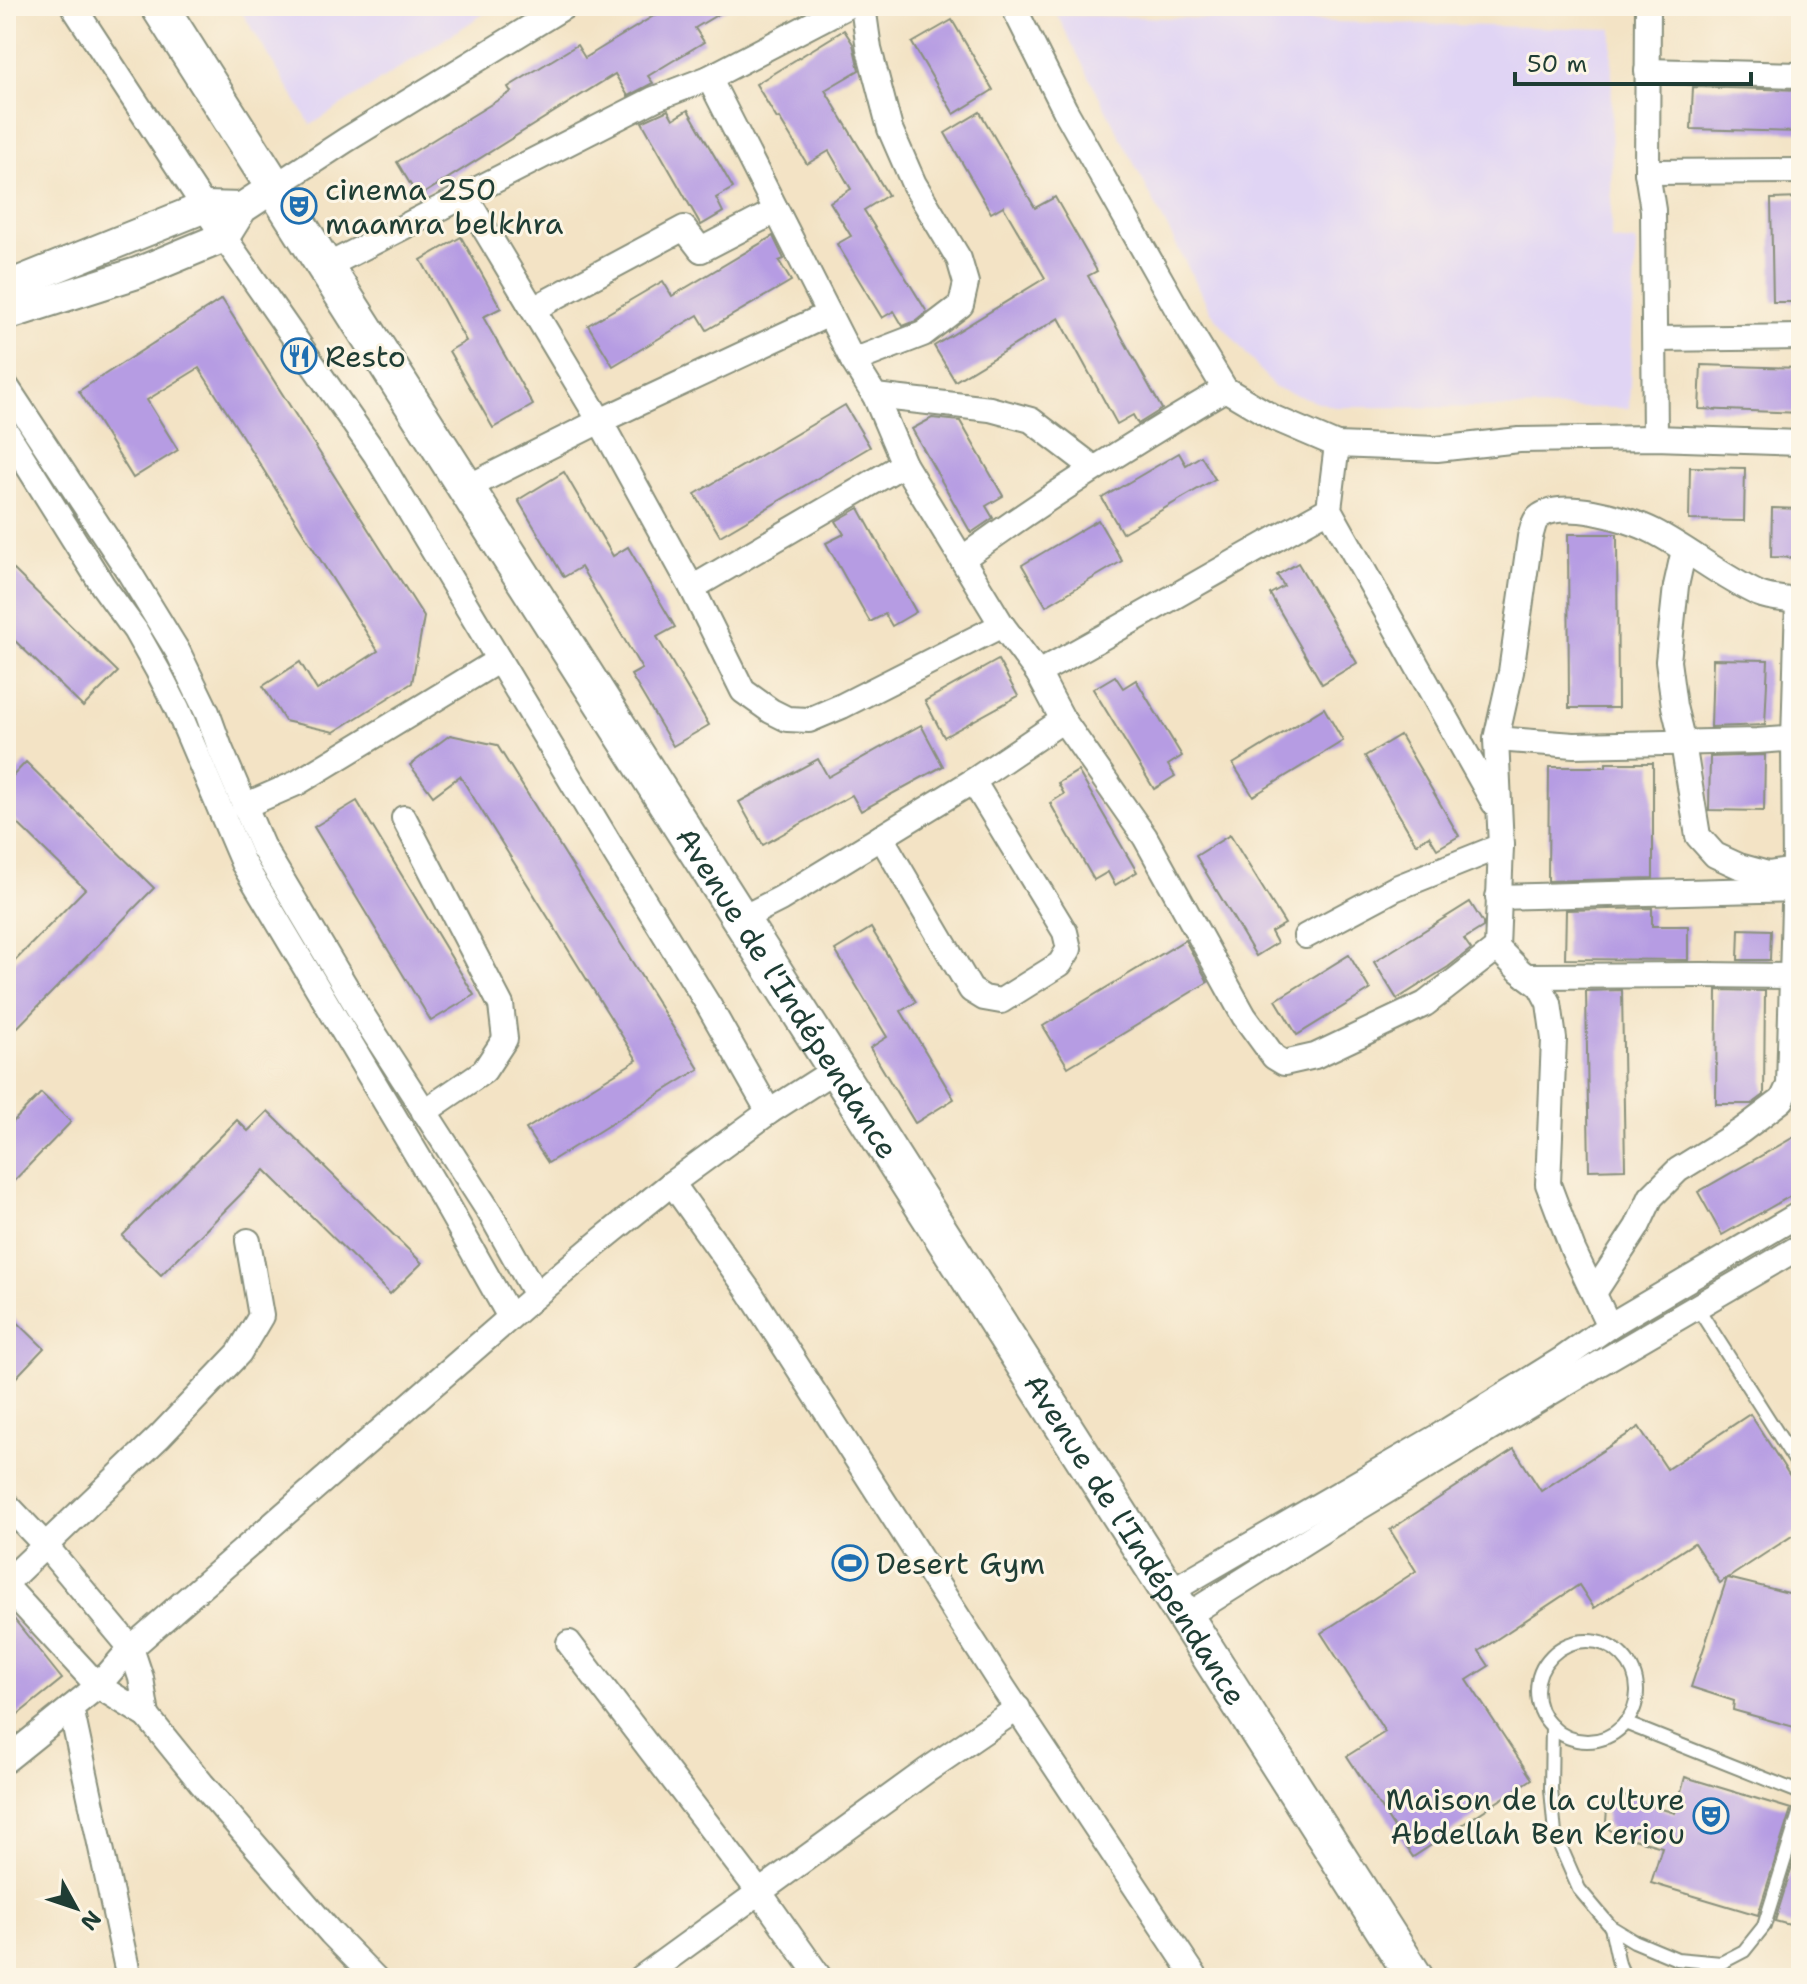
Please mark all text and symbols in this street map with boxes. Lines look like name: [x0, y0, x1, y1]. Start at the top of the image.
scale bar: [1515, 36, 1751, 86]
text: 50 m: [1527, 48, 1587, 80]
place label: cinema 250 maamra belkhra: [325, 169, 564, 244]
theatre icon: cinema 250 maamra belkhra: [280, 187, 318, 225]
place label: Resto: [325, 336, 406, 377]
restaurant icon: Resto: [280, 337, 318, 375]
street label: Avenue de l'Indépendance: [667, 819, 908, 1167]
street label: Avenue de l'Indépendance: [1015, 1366, 1257, 1713]
place label: Desert Gym: [876, 1543, 1045, 1584]
sports icon: Desert Gym: [831, 1544, 869, 1582]
place label: Maison de la culture Abdellah Ben Keriou: [1385, 1779, 1685, 1854]
theatre icon: Maison de la culture Abdellah Ben Keriou: [1692, 1797, 1730, 1835]
north arrow: [36, 1868, 116, 1948]
text: N: [74, 1905, 108, 1937]

